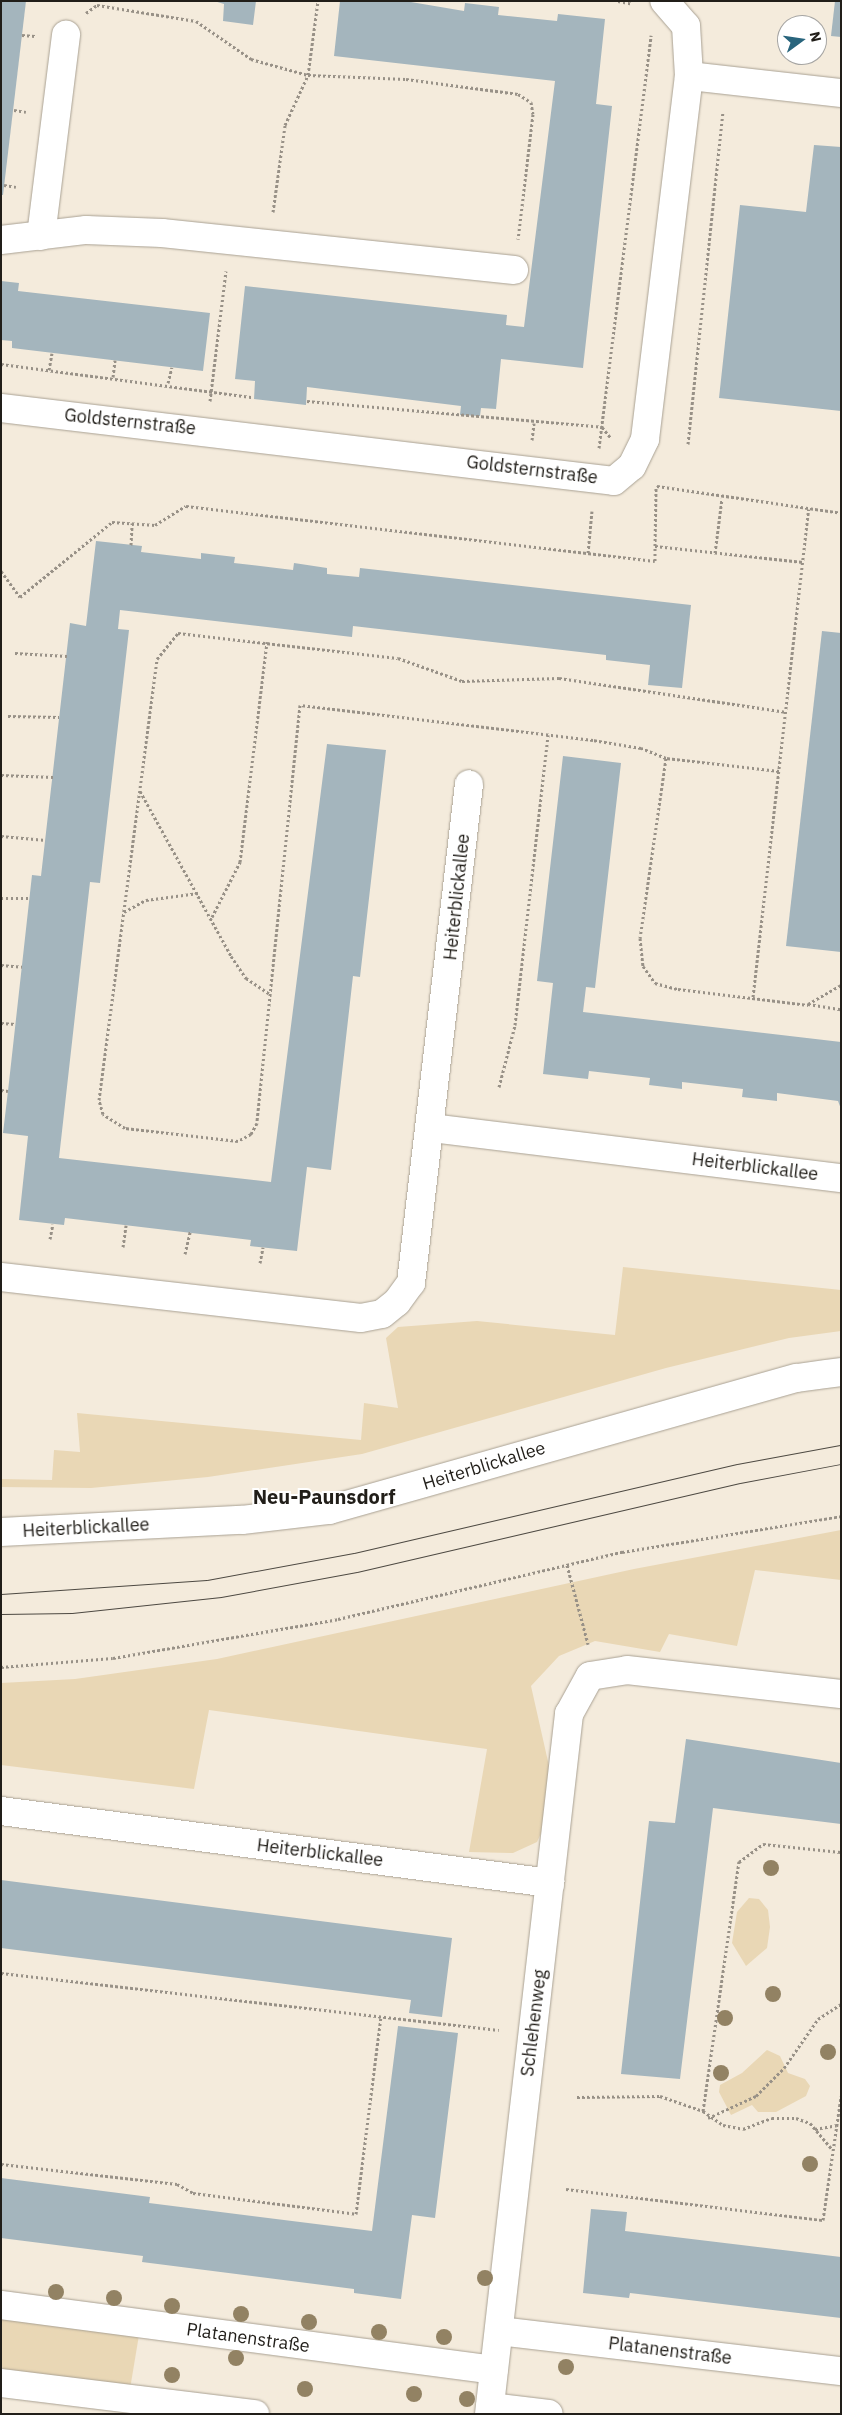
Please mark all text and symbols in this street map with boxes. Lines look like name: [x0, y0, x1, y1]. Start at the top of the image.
north arrow: [777, 15, 827, 65]
text: N: [806, 30, 826, 44]
street label: Goldsternstraße: [63, 404, 197, 440]
street label: Goldsternstraße: [465, 451, 599, 489]
street label: Heiterblickallee: [440, 833, 474, 961]
street label: Heiterblickallee: [691, 1149, 819, 1185]
street label: Heiterblickallee: [420, 1437, 548, 1495]
district label: Neu-Paunsdorf: [253, 1484, 395, 1508]
street label: Heiterblickallee: [22, 1514, 150, 1542]
street label: Heiterblickallee: [256, 1835, 384, 1871]
street label: Schlehenweg: [517, 1968, 551, 2078]
street label: Platanenstraße: [185, 2319, 311, 2357]
street label: Platanenstraße: [607, 2333, 733, 2369]

